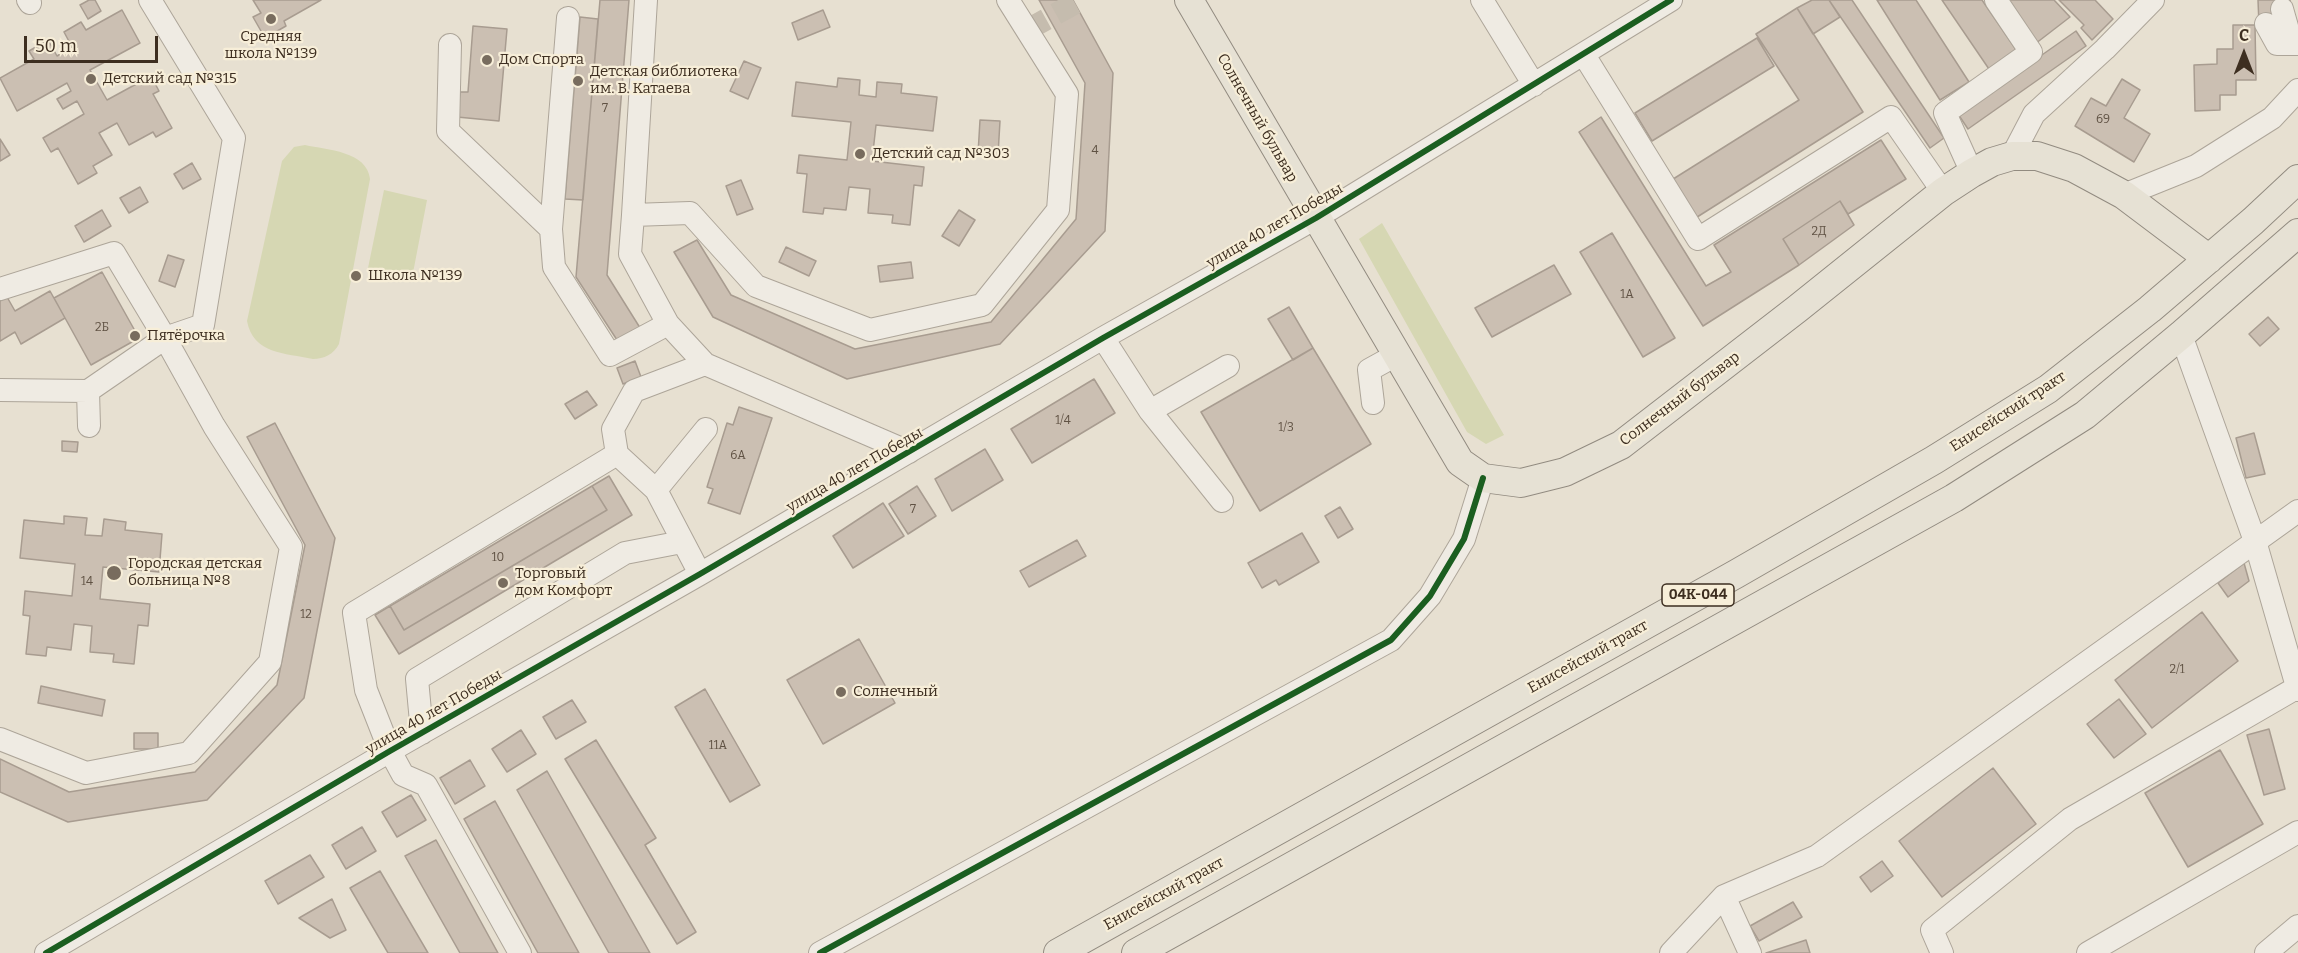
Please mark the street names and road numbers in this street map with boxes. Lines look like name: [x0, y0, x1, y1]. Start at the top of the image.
street label: Солнечный бульвар: [1213, 50, 1301, 186]
street label: улица 40 лет Победы: [1204, 180, 1346, 272]
street label: Солнечный бульвар: [1616, 348, 1744, 450]
street label: Енисейский тракт: [1947, 368, 2069, 456]
street label: улица 40 лет Победы: [784, 424, 926, 516]
road number: 04К-044: [1662, 584, 1734, 606]
street label: Енисейский тракт: [1525, 617, 1651, 697]
street label: улица 40 лет Победы: [363, 666, 505, 758]
street label: Енисейский тракт: [1101, 854, 1227, 934]

